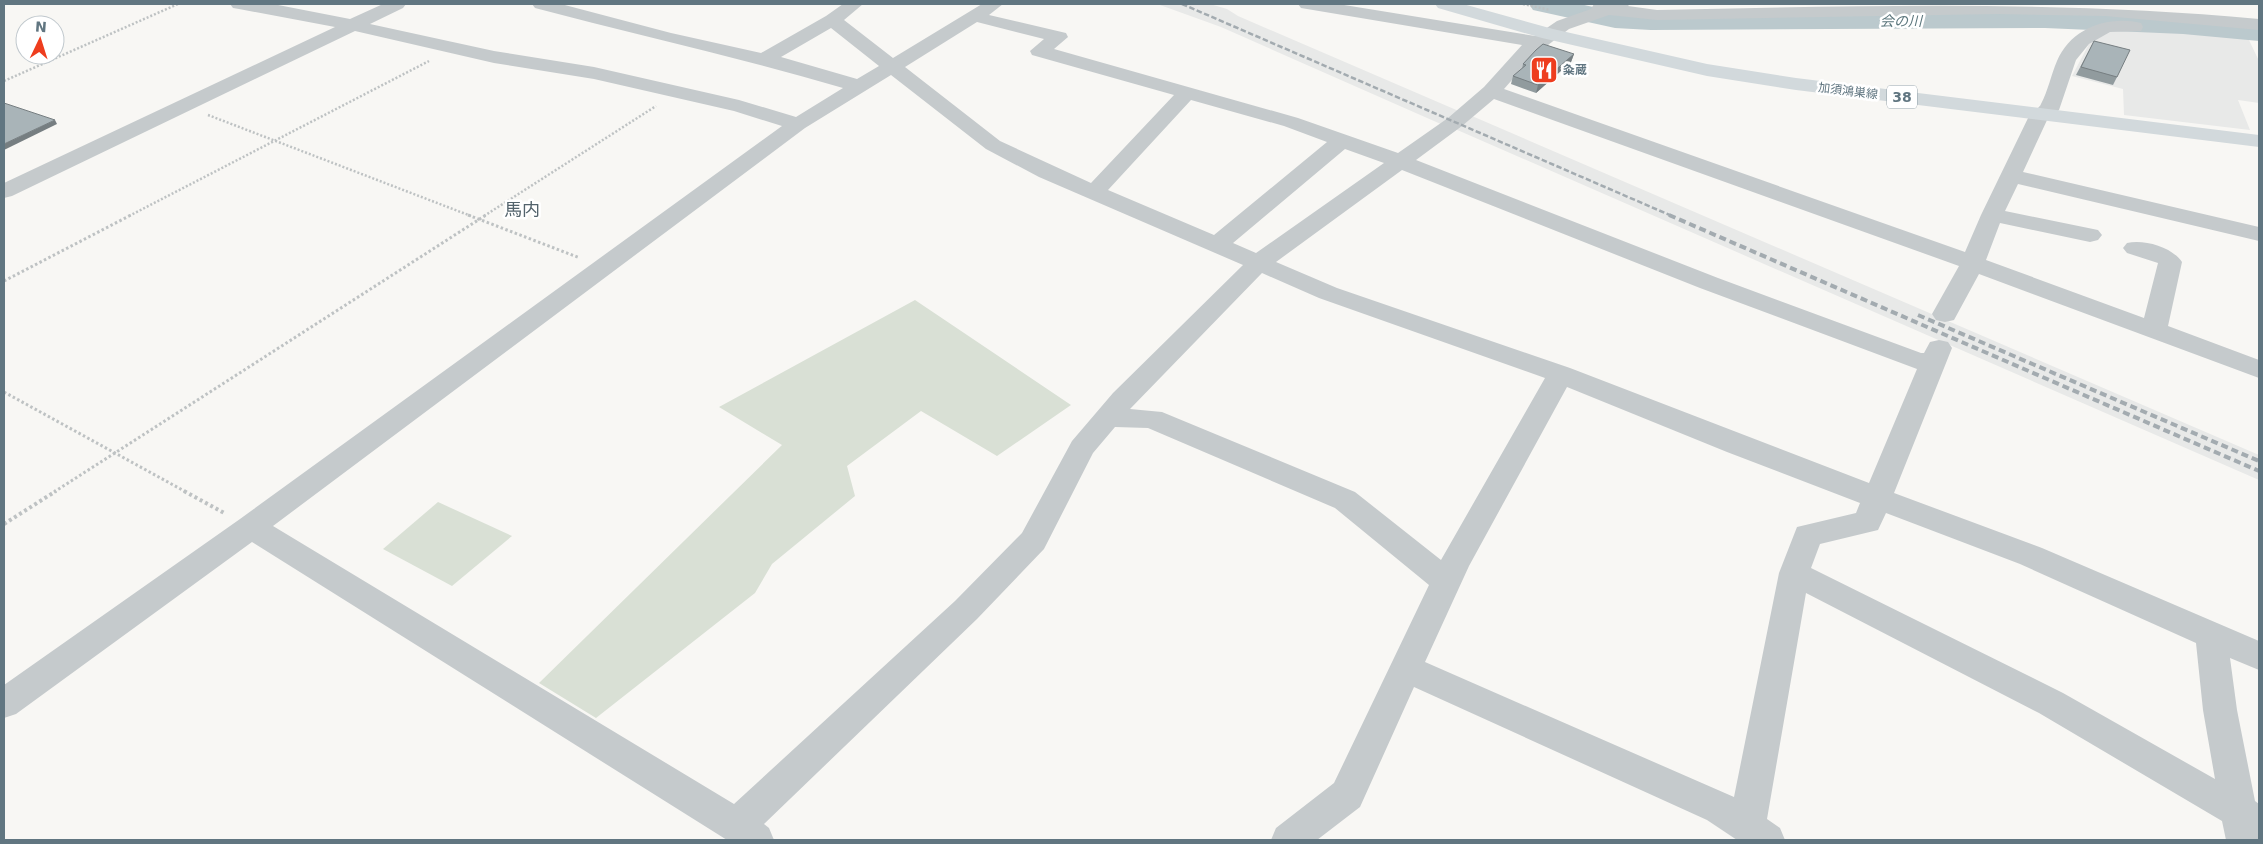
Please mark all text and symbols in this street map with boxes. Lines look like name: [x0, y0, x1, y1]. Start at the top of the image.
water label: 会の川: [1880, 13, 1924, 29]
north arrow: [15, 15, 65, 65]
text: N: [35, 19, 47, 35]
restaurant icon: 粂蔵: [1529, 55, 1559, 85]
place label: 粂蔵: [1563, 63, 1587, 77]
street label: 加須鴻巣線: [1817, 80, 1879, 102]
road number: 38: [1887, 85, 1917, 108]
district label: 馬内: [504, 199, 540, 220]

